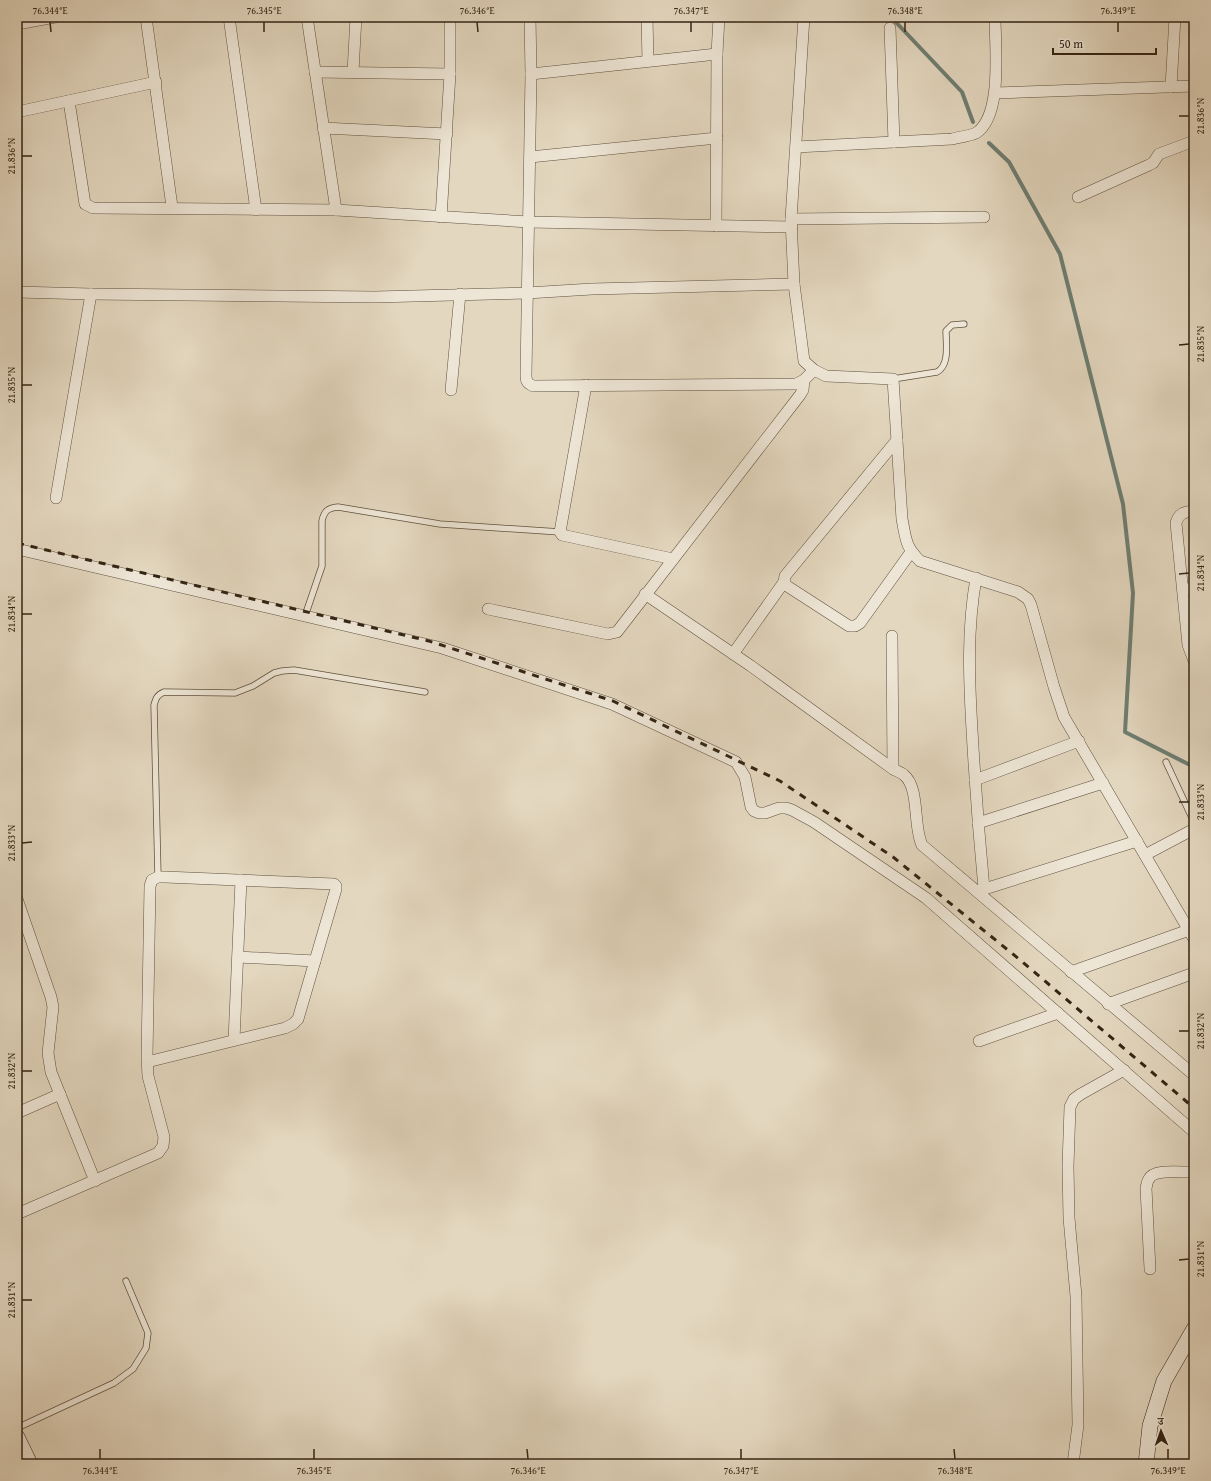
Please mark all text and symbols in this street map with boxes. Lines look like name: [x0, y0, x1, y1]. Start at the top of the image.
text: 76.344°E: [32, 3, 68, 18]
text: 76.345°E: [246, 3, 282, 18]
text: 76.346°E: [459, 3, 495, 18]
text: 76.347°E: [673, 3, 709, 18]
text: 76.348°E: [887, 3, 923, 18]
text: 76.349°E: [1100, 3, 1136, 18]
scale bar: [1053, 30, 1156, 56]
text: 50 m: [1059, 35, 1083, 52]
text: 21.836°N: [1193, 97, 1208, 134]
text: 21.836°N: [4, 137, 19, 174]
text: 21.835°N: [1193, 325, 1208, 362]
text: 21.835°N: [4, 366, 19, 403]
text: 21.834°N: [1193, 554, 1208, 591]
text: 21.834°N: [4, 595, 19, 632]
text: 21.833°N: [1193, 783, 1208, 820]
text: 21.833°N: [4, 824, 19, 861]
text: 21.832°N: [1193, 1012, 1208, 1049]
text: 21.832°N: [4, 1052, 19, 1089]
text: 21.831°N: [1193, 1240, 1208, 1277]
text: 21.831°N: [4, 1281, 19, 1318]
north arrow: [1141, 1411, 1181, 1451]
text: उ: [1157, 1413, 1165, 1429]
text: 76.344°E: [82, 1463, 118, 1478]
text: 76.345°E: [296, 1463, 332, 1478]
text: 76.346°E: [510, 1463, 546, 1478]
text: 76.347°E: [723, 1463, 759, 1478]
text: 76.348°E: [937, 1463, 973, 1478]
text: 76.349°E: [1150, 1463, 1186, 1478]

